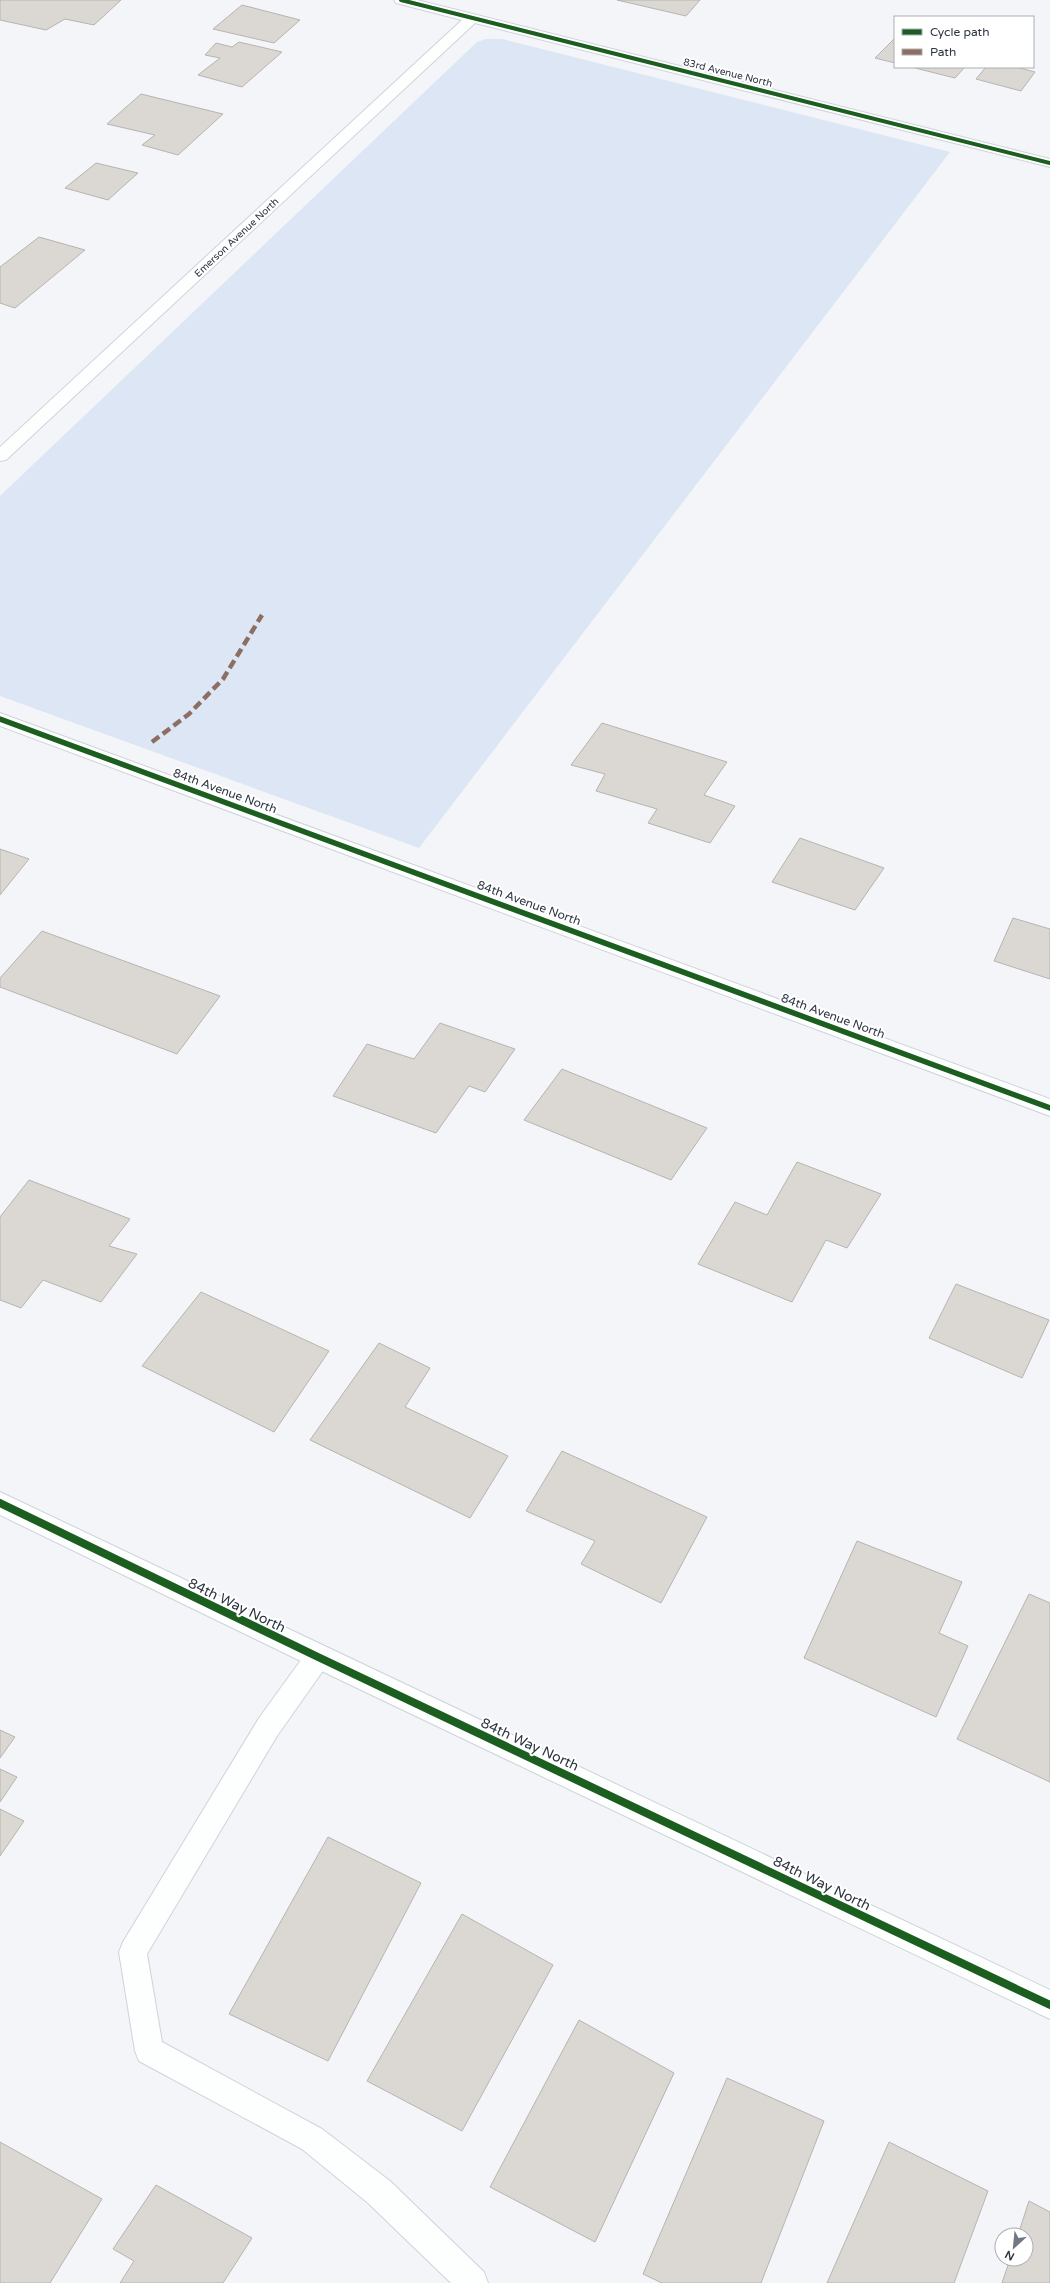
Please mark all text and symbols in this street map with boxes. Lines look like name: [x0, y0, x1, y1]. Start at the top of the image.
legend: [894, 16, 1034, 68]
text: Cycle path: [930, 25, 989, 39]
text: Path: [930, 45, 956, 59]
street label: 83rd Avenue North: [682, 56, 773, 90]
street label: Emerson Avenue North: [192, 196, 281, 280]
street label: 84th Avenue North: [171, 766, 279, 816]
street label: 84th Avenue North: [475, 878, 583, 928]
street label: 84th Avenue North: [779, 991, 887, 1041]
street label: 84th Way North: [185, 1574, 288, 1636]
street label: 84th Way North: [478, 1714, 582, 1775]
street label: 84th Way North: [770, 1852, 873, 1914]
north arrow: [994, 2227, 1034, 2267]
text: N: [1003, 2248, 1017, 2263]

